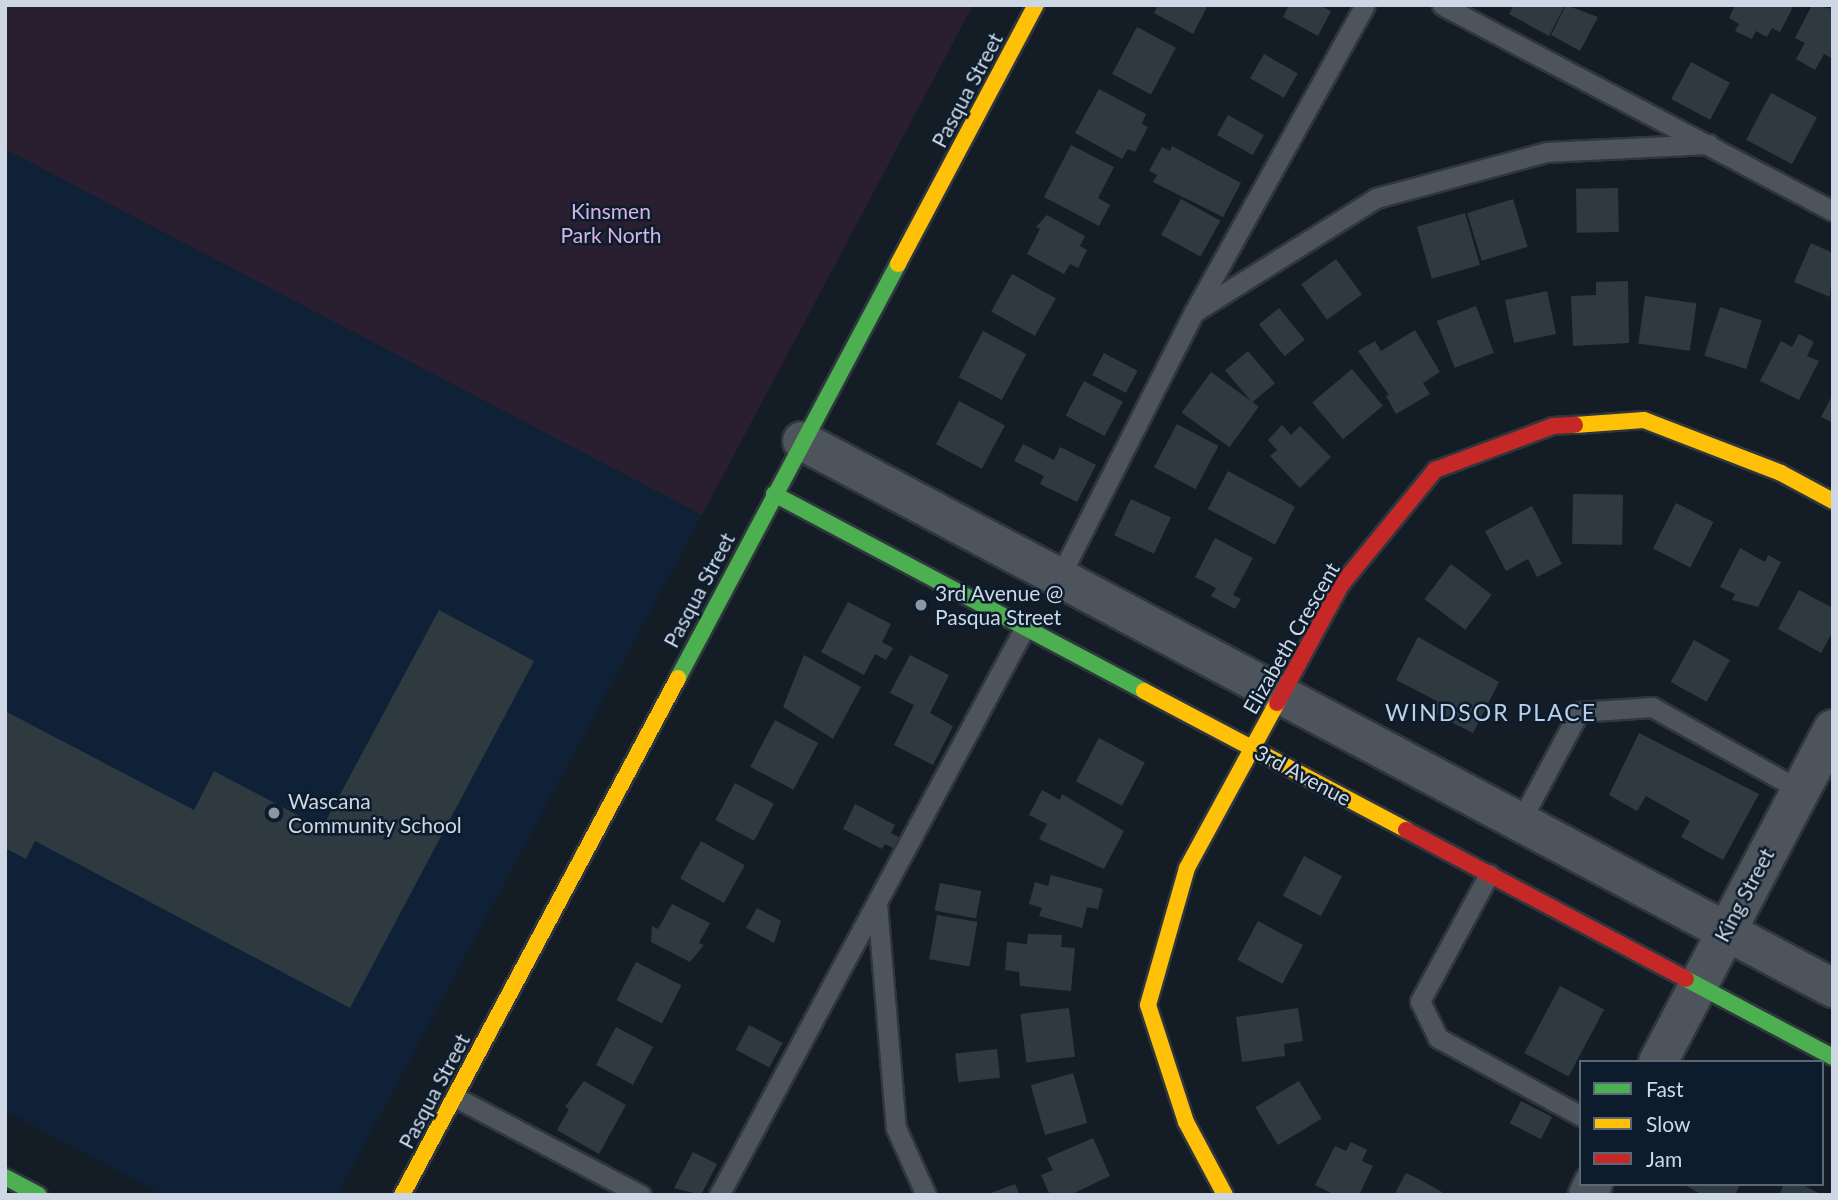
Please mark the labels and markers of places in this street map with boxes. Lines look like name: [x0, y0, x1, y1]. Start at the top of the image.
place label: 3rd Avenue @ Pasqua Street: [935, 580, 1064, 630]
marker: 3rd Avenue @ Pasqua Street: [913, 597, 929, 613]
place label: Wascana Community School: [288, 788, 462, 838]
marker: Wascana Community School: [266, 805, 282, 821]

